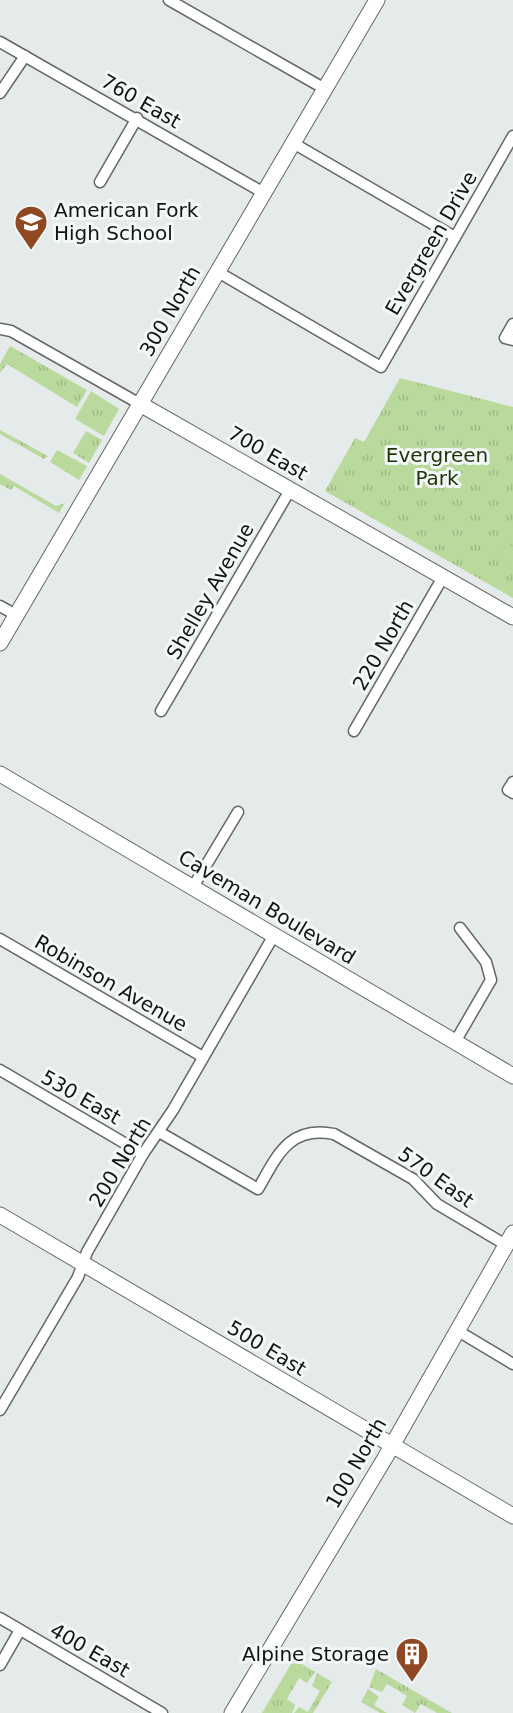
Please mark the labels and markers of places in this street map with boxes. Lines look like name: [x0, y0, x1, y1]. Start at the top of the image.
place label: American Fork High School: [54, 198, 199, 245]
school or university icon: American Fork High School: [13, 204, 49, 251]
building icon: Alpine Storage: [394, 1636, 430, 1683]
place label: Alpine Storage: [242, 1642, 389, 1666]

